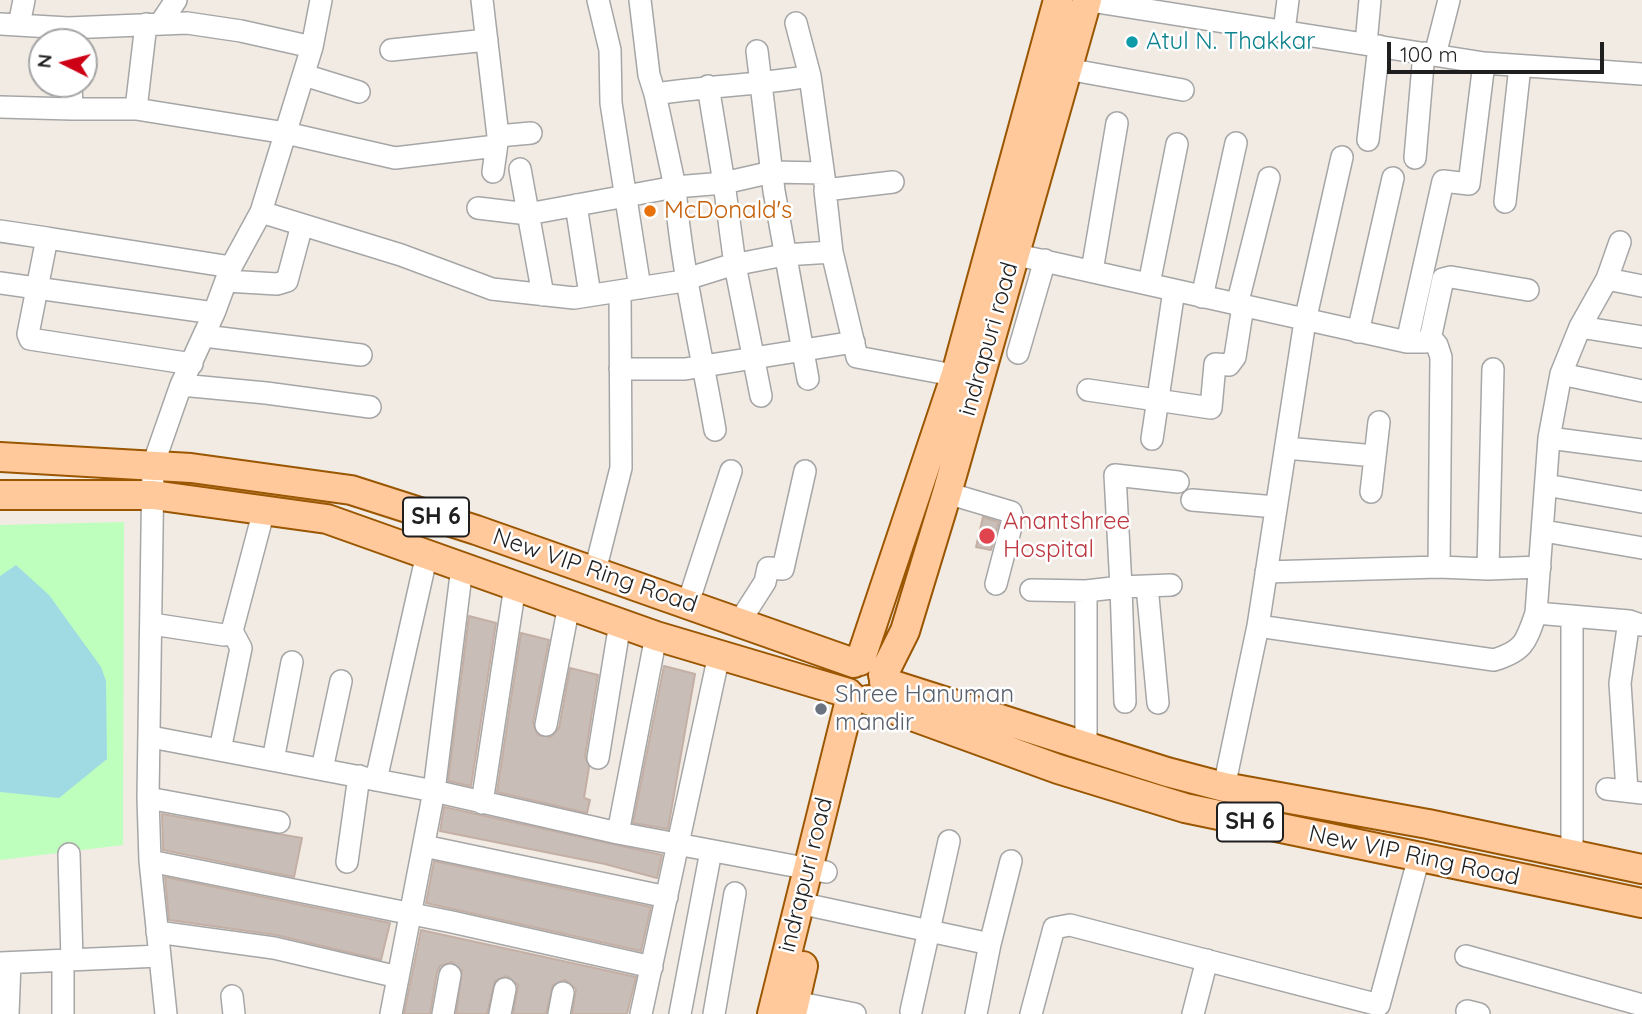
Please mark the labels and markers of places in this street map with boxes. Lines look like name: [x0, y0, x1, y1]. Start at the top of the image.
place label: Atul N. Thakkar: [1146, 28, 1316, 56]
marker: Atul N. Thakkar: [1124, 34, 1140, 50]
place label: McDonald's: [664, 197, 792, 225]
marker: McDonald's: [642, 203, 658, 219]
place label: Anantshree Hospital: [1003, 508, 1130, 564]
marker: Anantshree Hospital: [977, 526, 997, 546]
place label: Shree Hanuman mandir: [835, 681, 1014, 737]
marker: Shree Hanuman mandir: [813, 701, 829, 717]

